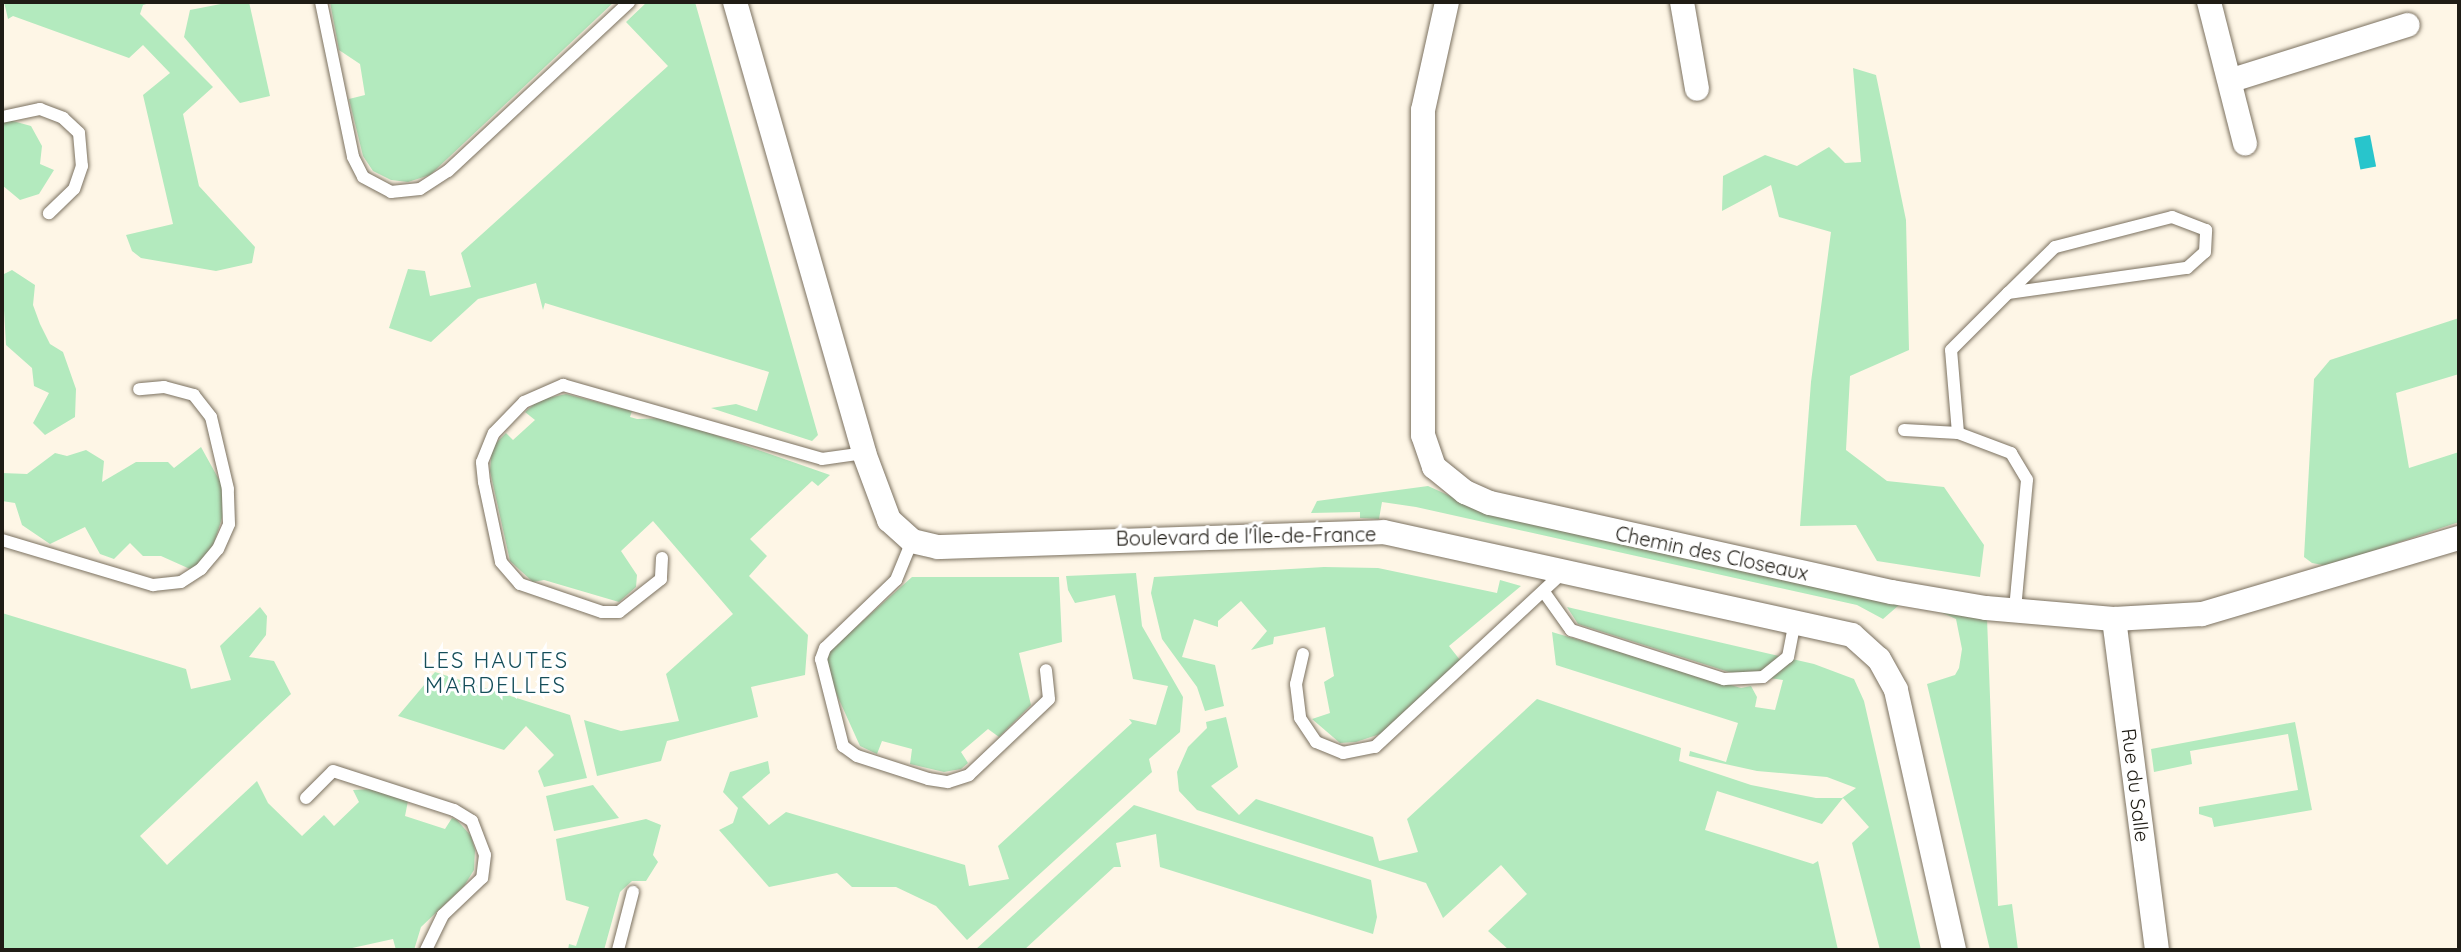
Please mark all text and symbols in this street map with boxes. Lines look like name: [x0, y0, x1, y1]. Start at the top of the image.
street label: Chemin des Closeaux: [1613, 521, 1811, 585]
street label: Boulevard de l'Île-de-France: [1116, 522, 1376, 550]
district label: LES HAUTES MARDELLES: [423, 647, 569, 698]
street label: Rue du Salle: [2117, 727, 2155, 843]

